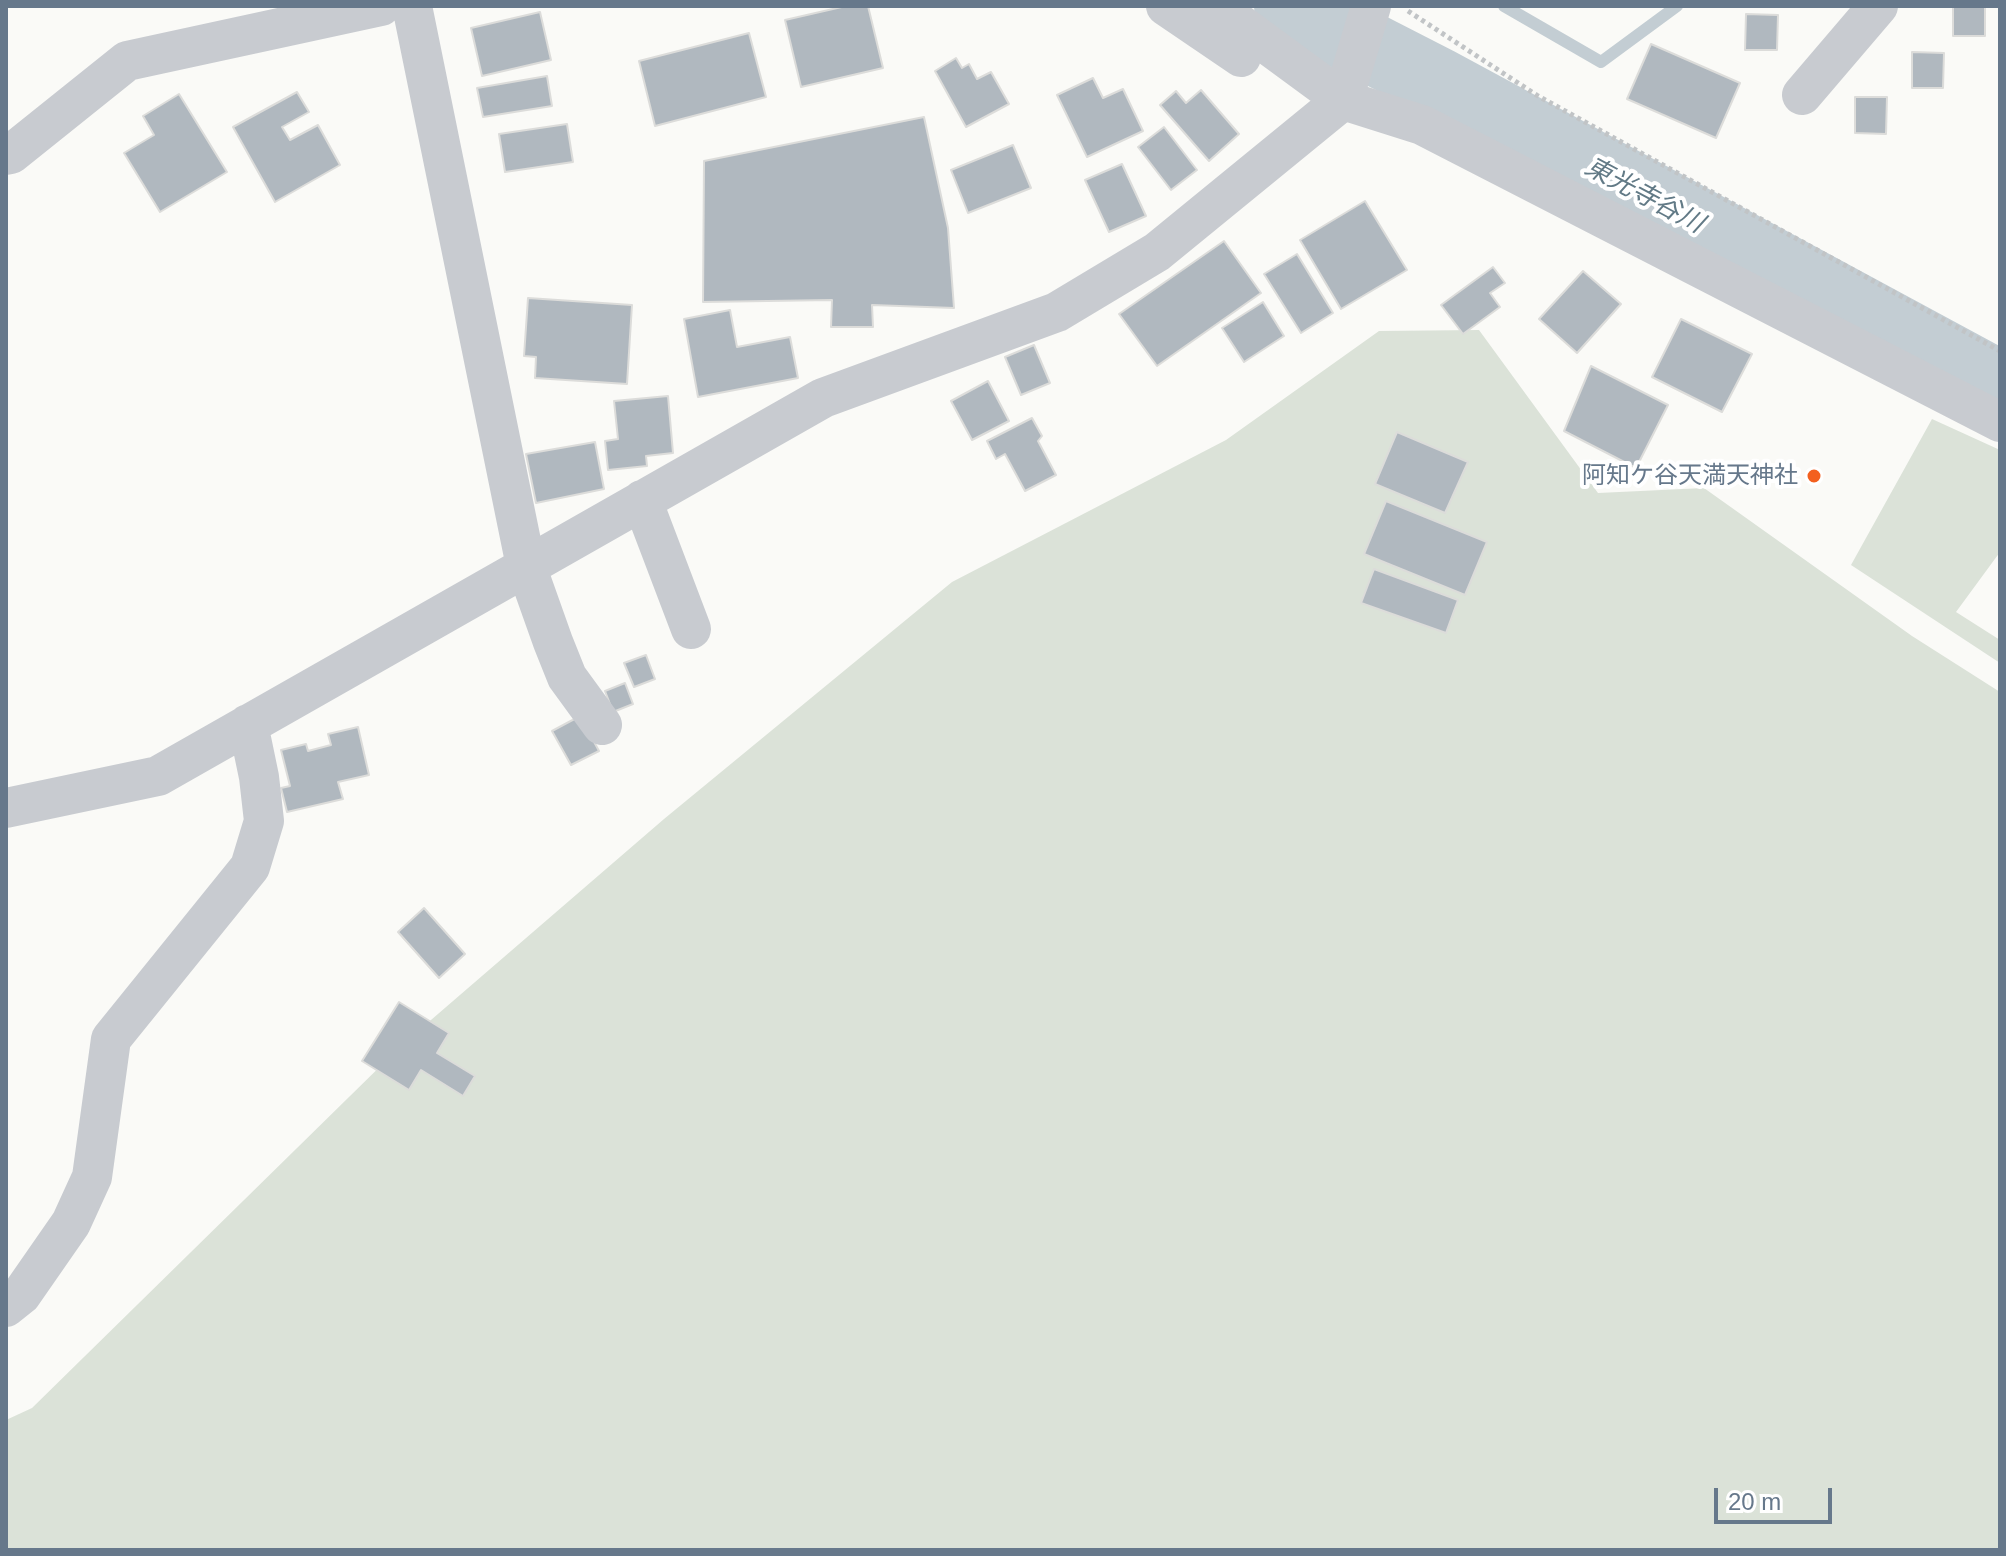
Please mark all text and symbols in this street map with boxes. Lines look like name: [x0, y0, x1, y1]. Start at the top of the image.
water label: 東光寺谷川: [1579, 152, 1709, 240]
place label: 阿知ケ谷天満天神社: [1582, 462, 1798, 490]
marker: 阿知ケ谷天満天神社: [1805, 467, 1823, 485]
scale bar: [1718, 1472, 1836, 1522]
text: 20 m: [1728, 1488, 1781, 1515]

